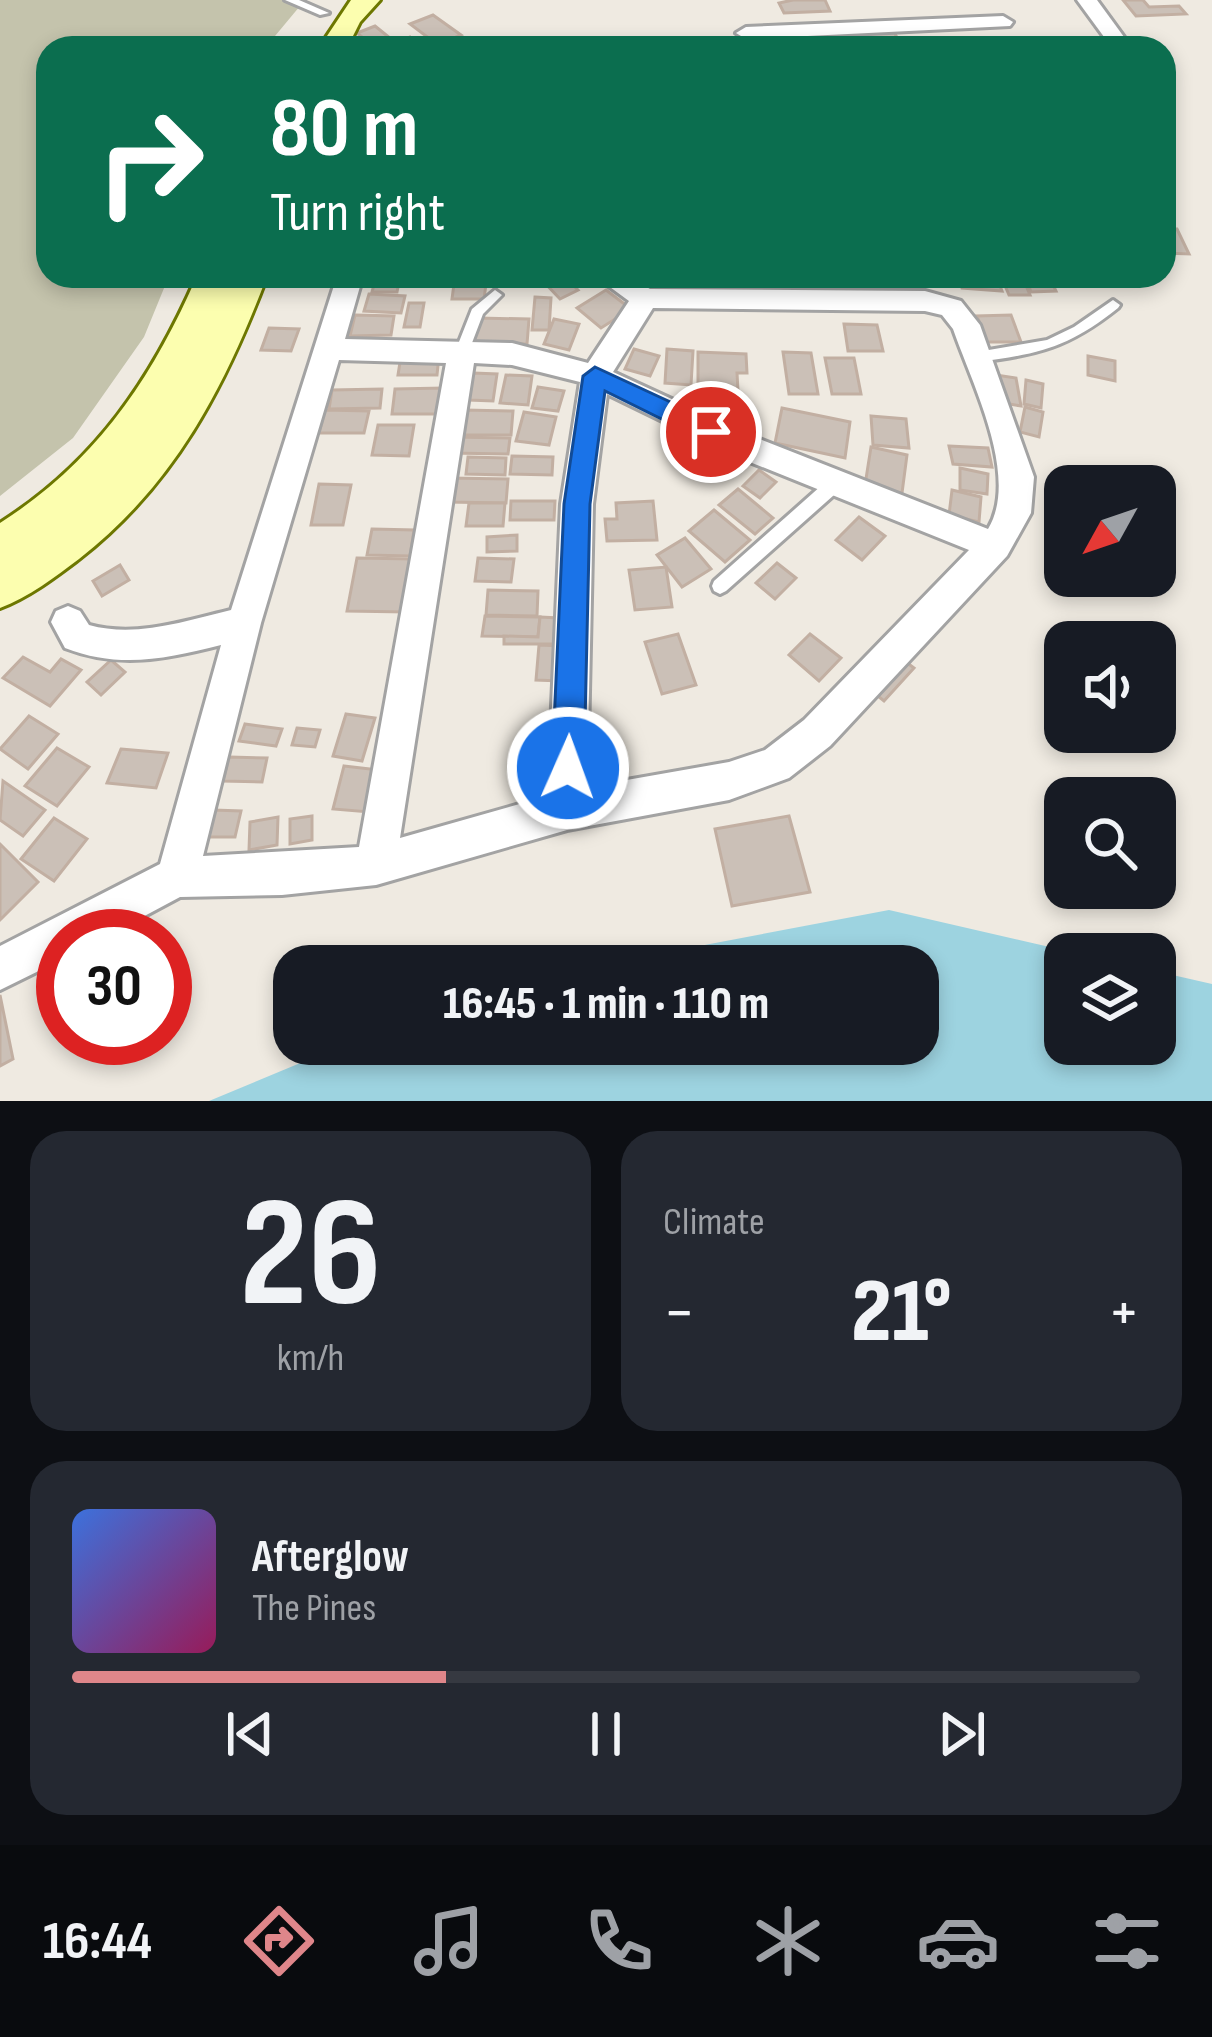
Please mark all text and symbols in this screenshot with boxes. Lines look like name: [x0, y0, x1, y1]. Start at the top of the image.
text: 80 m: [270, 79, 418, 180]
icon: right: [72, 84, 228, 240]
text: Turn right: [270, 181, 445, 246]
pin: [660, 381, 762, 483]
icon: arrive: [678, 399, 744, 465]
north arrow: [1044, 465, 1176, 597]
map controls: [1044, 465, 1176, 1065]
button: sound: [1044, 621, 1176, 753]
position arrow: [505, 705, 631, 831]
button: search: [1044, 777, 1176, 909]
speed limit sign: 30: [36, 909, 192, 1065]
button: layers: [1044, 933, 1176, 1065]
text: 16:45 · 1 min · 110 m: [443, 977, 769, 1032]
text: 26: [240, 1163, 381, 1350]
text: Climate: [663, 1199, 765, 1246]
text: 21°: [851, 1259, 952, 1367]
text: −: [663, 1274, 695, 1353]
text: +: [1108, 1274, 1140, 1353]
text: km/h: [277, 1335, 344, 1382]
text: Afterglow: [252, 1530, 409, 1585]
text: The Pines: [252, 1585, 376, 1632]
icon: previous: [217, 1701, 283, 1767]
icon: pause: [573, 1701, 639, 1767]
icon: next: [929, 1701, 995, 1767]
icon: directions: [237, 1899, 321, 1983]
icon: music: [407, 1899, 491, 1983]
icon: phone: [577, 1899, 661, 1983]
icon: climate: [746, 1899, 830, 1983]
icon: car: [916, 1899, 1000, 1983]
icon: filters: [1085, 1899, 1169, 1983]
text: 16:44: [43, 1909, 152, 1974]

